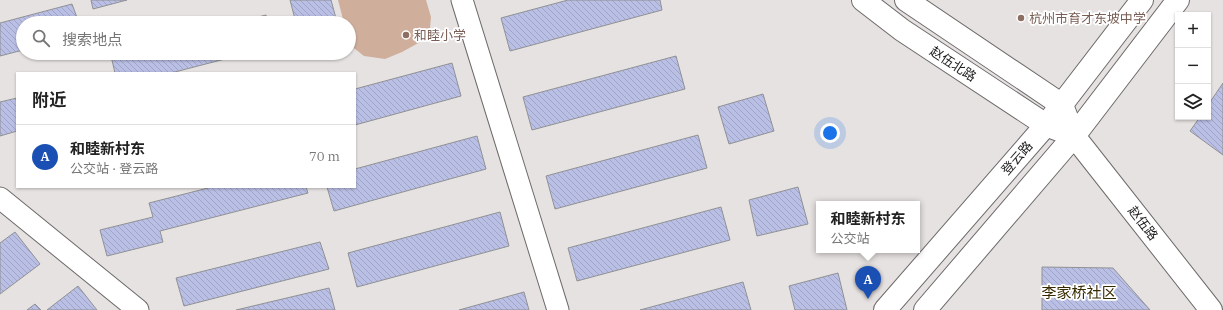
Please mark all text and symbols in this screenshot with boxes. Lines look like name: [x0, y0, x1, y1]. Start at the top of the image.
place label: 杭州市育才东坡中学: [1029, 10, 1146, 27]
map controls: [1175, 12, 1211, 120]
button: +: [1175, 12, 1211, 48]
marker: 杭州市育才东坡中学: [1016, 13, 1026, 23]
search box: [16, 16, 356, 60]
icon: search: [30, 27, 52, 49]
place label: 和睦小学: [414, 27, 466, 44]
text: 搜索地点: [62, 30, 122, 49]
marker: 和睦小学: [401, 30, 411, 40]
street label: 赵伍北路: [927, 43, 979, 85]
button: −: [1175, 48, 1211, 84]
button: layers: [1175, 84, 1211, 120]
text: 附近: [32, 89, 66, 111]
your location: [820, 123, 840, 143]
street label: 登云路: [998, 138, 1036, 178]
text: 和睦新村东: [70, 139, 145, 158]
text: A: [40, 148, 50, 165]
text: 70 m: [309, 148, 340, 165]
text: 公交站 · 登云路: [70, 160, 158, 177]
popup: [816, 201, 920, 253]
street label: 赵伍路: [1124, 202, 1162, 244]
text: 和睦新村东: [830, 209, 906, 228]
text: 公交站: [830, 230, 870, 247]
pin: A: [855, 266, 881, 299]
district label: 李家桥社区: [1041, 283, 1117, 302]

